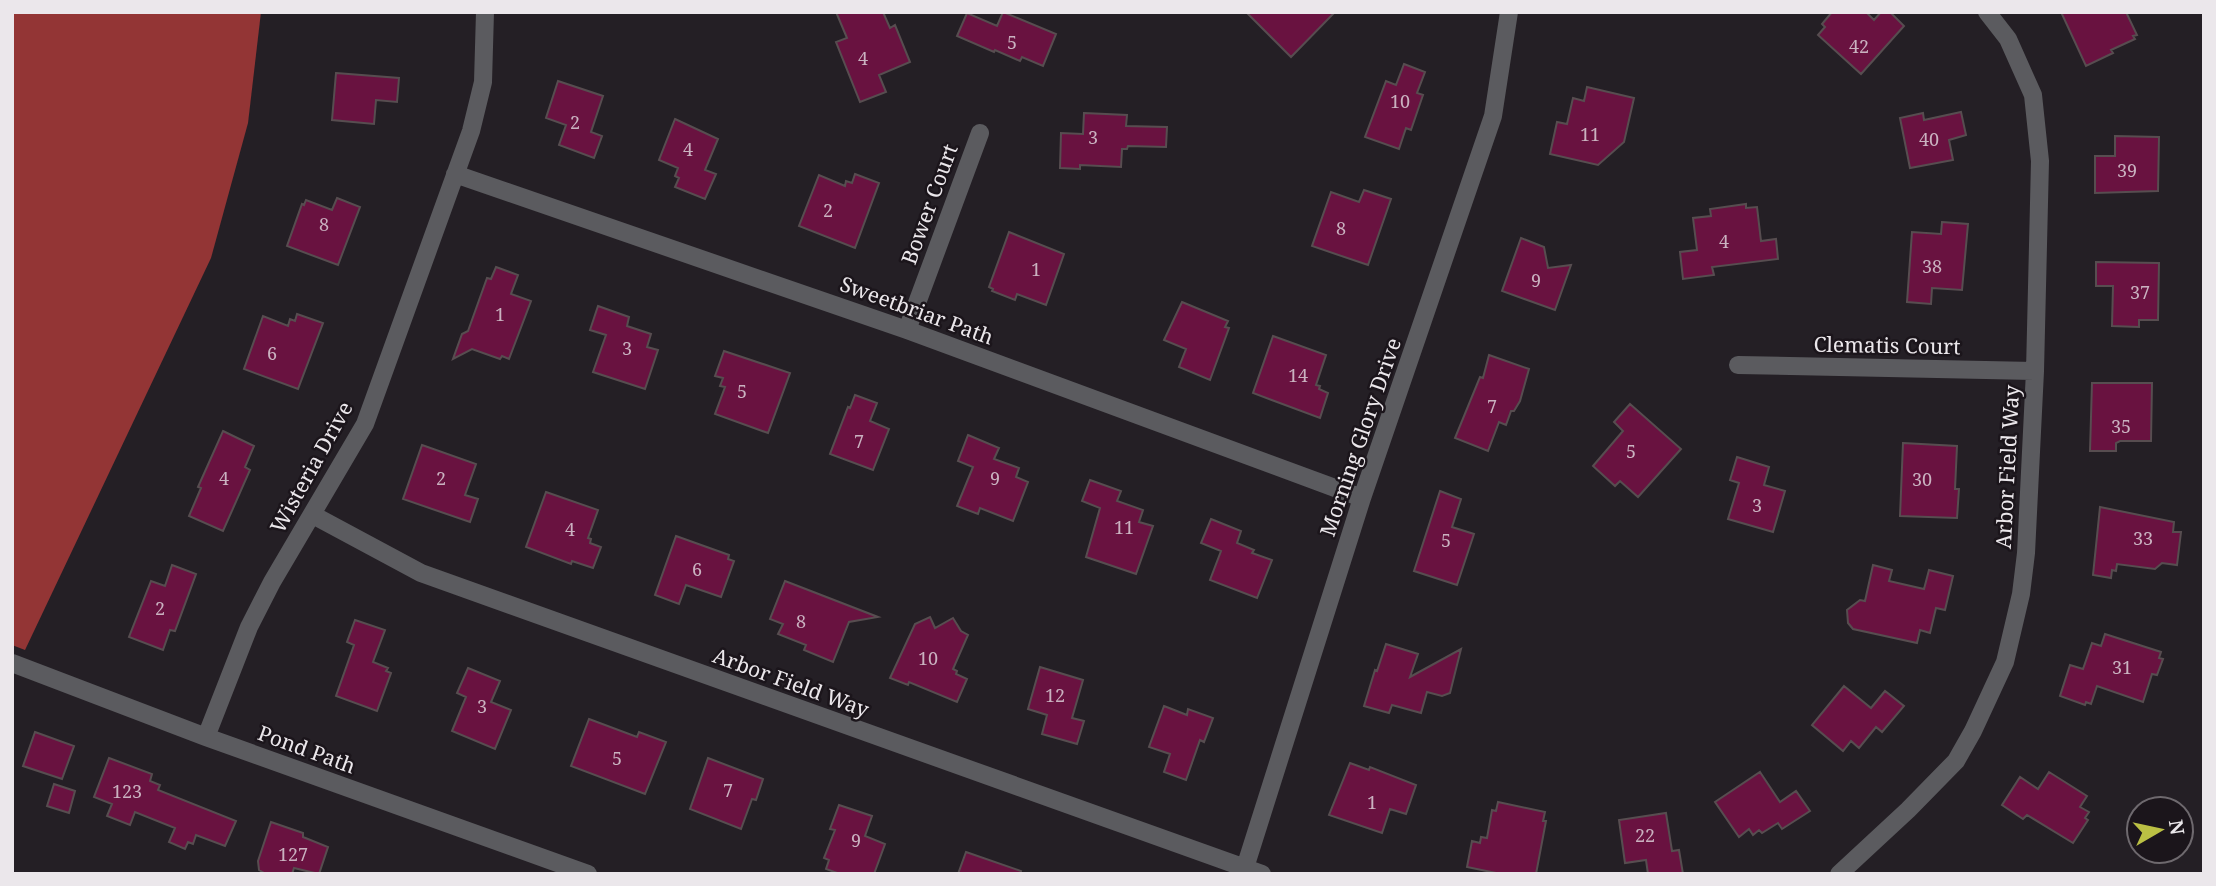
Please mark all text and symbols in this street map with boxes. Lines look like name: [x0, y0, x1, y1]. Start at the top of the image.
house number: 5: [1007, 30, 1017, 54]
house number: 42: [1849, 34, 1869, 58]
house number: 4: [858, 46, 868, 70]
house number: 10: [1390, 89, 1410, 113]
house number: 2: [570, 110, 580, 134]
house number: 11: [1580, 122, 1600, 146]
house number: 3: [1088, 125, 1098, 149]
house number: 40: [1919, 127, 1939, 151]
house number: 4: [683, 137, 693, 161]
street label: Bower Court: [894, 140, 964, 268]
house number: 39: [2117, 158, 2137, 182]
house number: 2: [823, 198, 833, 222]
house number: 8: [319, 212, 329, 236]
house number: 8: [1336, 216, 1346, 240]
house number: 4: [1719, 229, 1729, 253]
house number: 38: [1922, 254, 1942, 278]
house number: 1: [1031, 257, 1041, 281]
house number: 9: [1531, 268, 1541, 292]
street label: Sweetbriar Path: [837, 269, 997, 351]
house number: 37: [2130, 280, 2150, 304]
house number: 1: [495, 302, 505, 326]
street label: Clematis Court: [1813, 330, 1961, 360]
street label: Morning Glory Drive: [1313, 334, 1407, 540]
house number: 3: [622, 336, 632, 360]
house number: 6: [267, 341, 277, 365]
house number: 14: [1288, 363, 1308, 387]
house number: 5: [737, 379, 747, 403]
street label: Arbor Field Way: [1989, 384, 2025, 550]
house number: 7: [1487, 394, 1497, 418]
street label: Wisteria Drive: [263, 396, 359, 538]
house number: 35: [2111, 414, 2131, 438]
house number: 7: [854, 429, 864, 453]
house number: 5: [1626, 439, 1636, 463]
house number: 4: [219, 466, 229, 490]
house number: 2: [436, 466, 446, 490]
house number: 9: [990, 466, 1000, 490]
house number: 30: [1912, 467, 1932, 491]
house number: 3: [1752, 493, 1762, 517]
house number: 11: [1114, 515, 1134, 539]
house number: 4: [565, 517, 575, 541]
house number: 33: [2133, 526, 2153, 550]
house number: 5: [1441, 528, 1451, 552]
house number: 6: [692, 557, 702, 581]
house number: 2: [155, 596, 165, 620]
house number: 8: [796, 609, 806, 633]
street label: Arbor Field Way: [709, 641, 873, 723]
house number: 10: [918, 646, 938, 670]
house number: 31: [2112, 655, 2132, 679]
house number: 12: [1045, 683, 1065, 707]
house number: 3: [477, 694, 487, 718]
street label: Pond Path: [254, 718, 360, 780]
house number: 5: [612, 746, 622, 770]
house number: 7: [723, 778, 733, 802]
house number: 123: [112, 779, 142, 803]
house number: 1: [1367, 790, 1377, 814]
north arrow: [2125, 795, 2195, 865]
text: N: [2163, 818, 2191, 837]
house number: 22: [1635, 823, 1655, 847]
house number: 9: [851, 828, 861, 852]
house number: 127: [278, 842, 308, 866]

